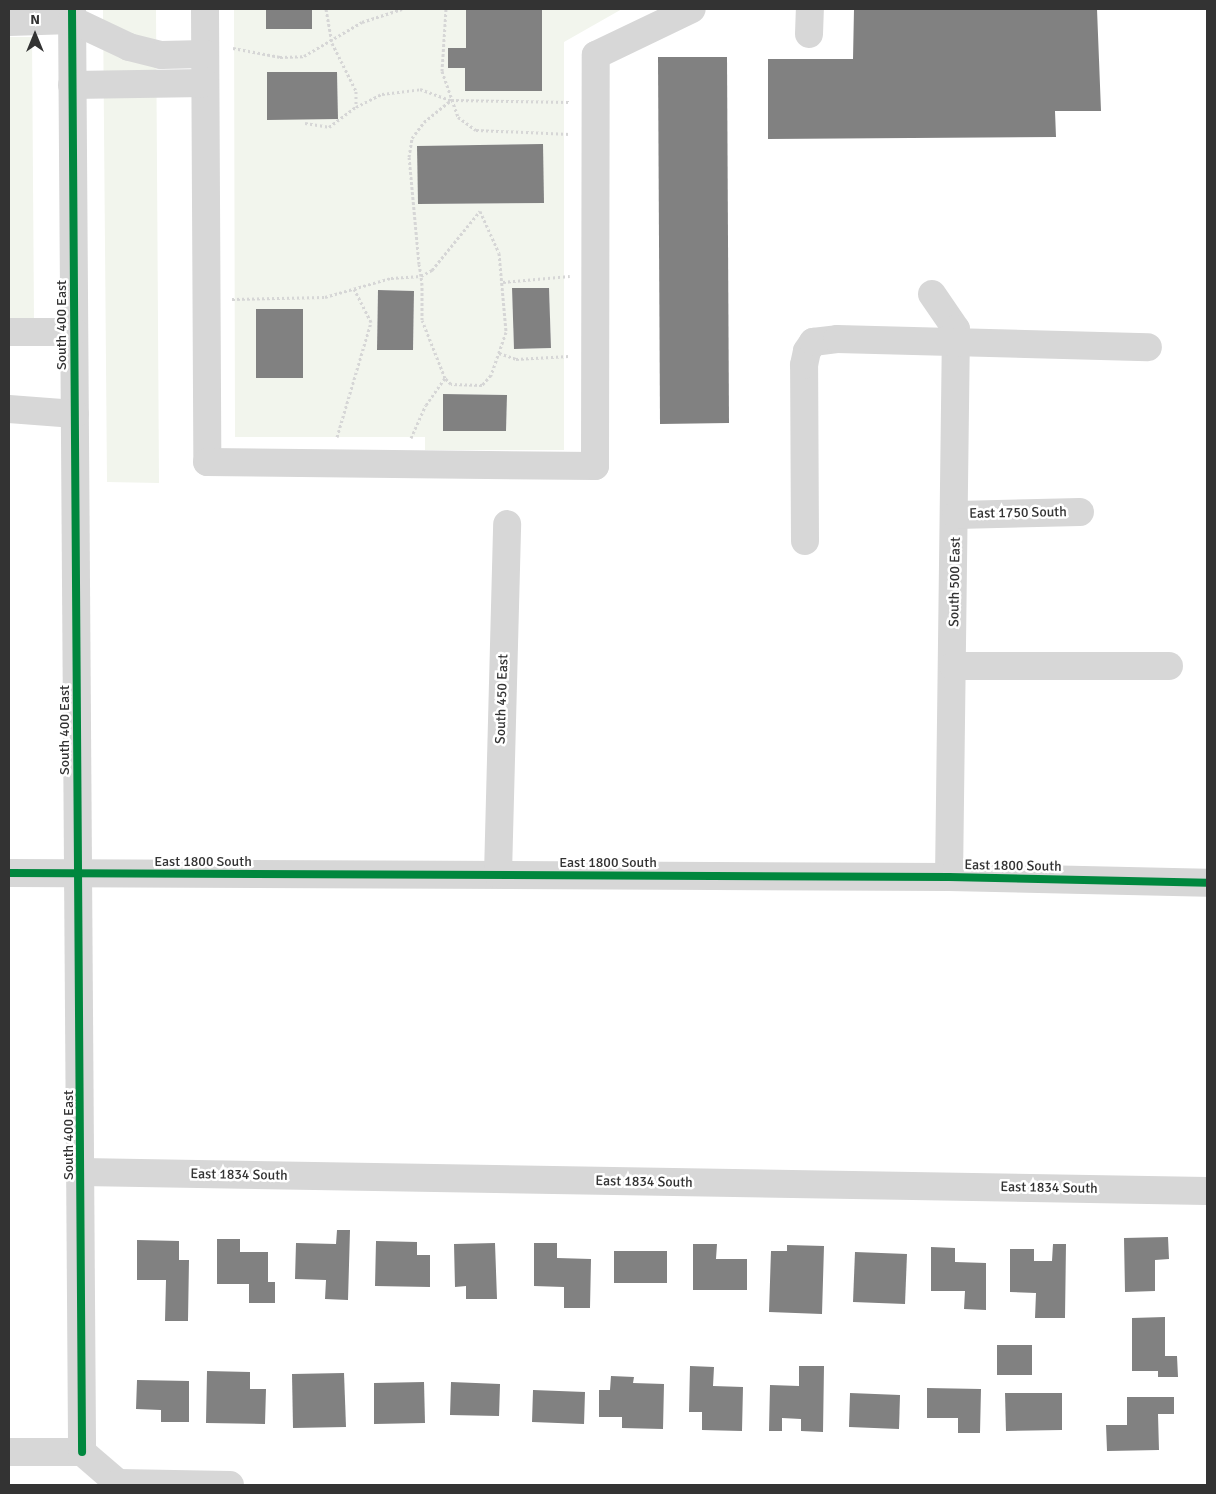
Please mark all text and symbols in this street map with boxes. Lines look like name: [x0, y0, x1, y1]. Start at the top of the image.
north arrow: [10, 10, 60, 60]
text: N: [30, 11, 40, 28]
street label: South 400 East: [54, 280, 70, 370]
street label: East 1750 South: [969, 504, 1067, 522]
street label: South 500 East: [946, 537, 964, 627]
street label: South 450 East: [492, 654, 512, 744]
street label: South 400 East: [57, 685, 73, 775]
street label: East 1800 South: [154, 854, 252, 870]
street label: East 1800 South: [559, 855, 657, 871]
street label: East 1800 South: [964, 857, 1062, 875]
street label: South 400 East: [61, 1090, 77, 1180]
street label: East 1834 South: [190, 1166, 288, 1184]
street label: East 1834 South: [595, 1173, 693, 1191]
street label: East 1834 South: [1000, 1179, 1098, 1197]

